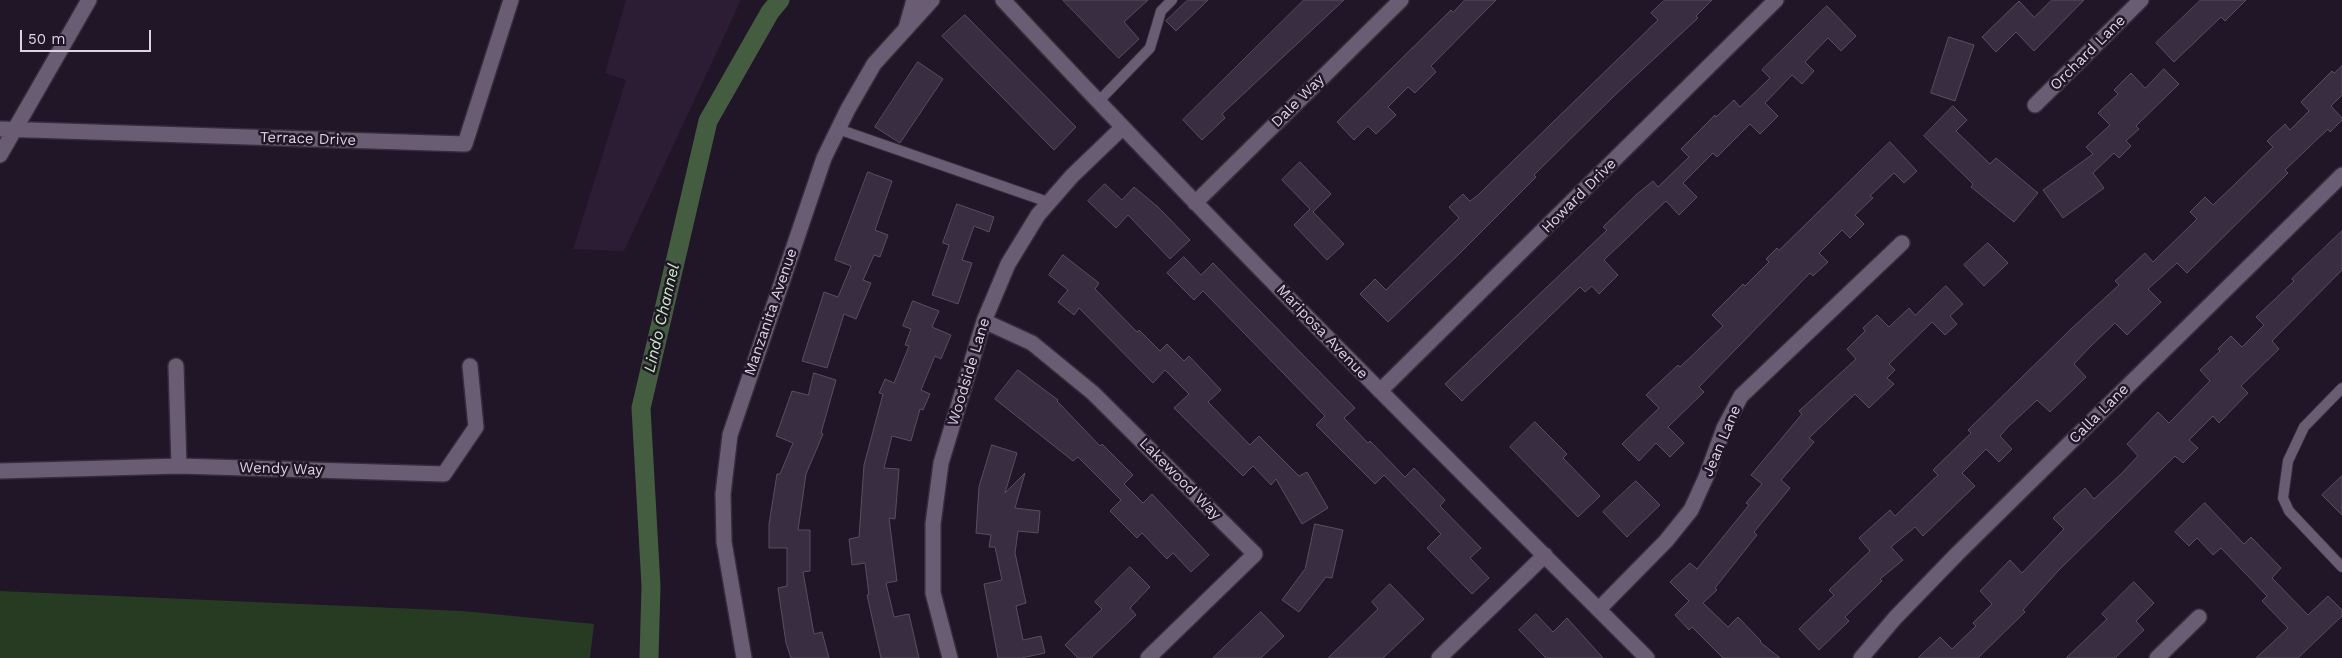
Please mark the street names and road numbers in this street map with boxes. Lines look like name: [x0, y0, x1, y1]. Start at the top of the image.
street label: Orchard Lane: [2047, 12, 2129, 94]
street label: Dale Way: [1268, 71, 1328, 131]
street label: Terrace Drive: [260, 128, 356, 150]
street label: Howard Drive: [1538, 155, 1620, 237]
street label: Manzanita Avenue: [741, 246, 801, 378]
street label: Mariposa Avenue: [1272, 281, 1372, 383]
street label: Woodside Lane: [944, 316, 994, 428]
street label: Calla Lane: [2065, 380, 2133, 448]
street label: Jean Lane: [1699, 403, 1745, 479]
street label: Lakewood Way: [1135, 434, 1225, 524]
street label: Wendy Way: [239, 459, 323, 479]

